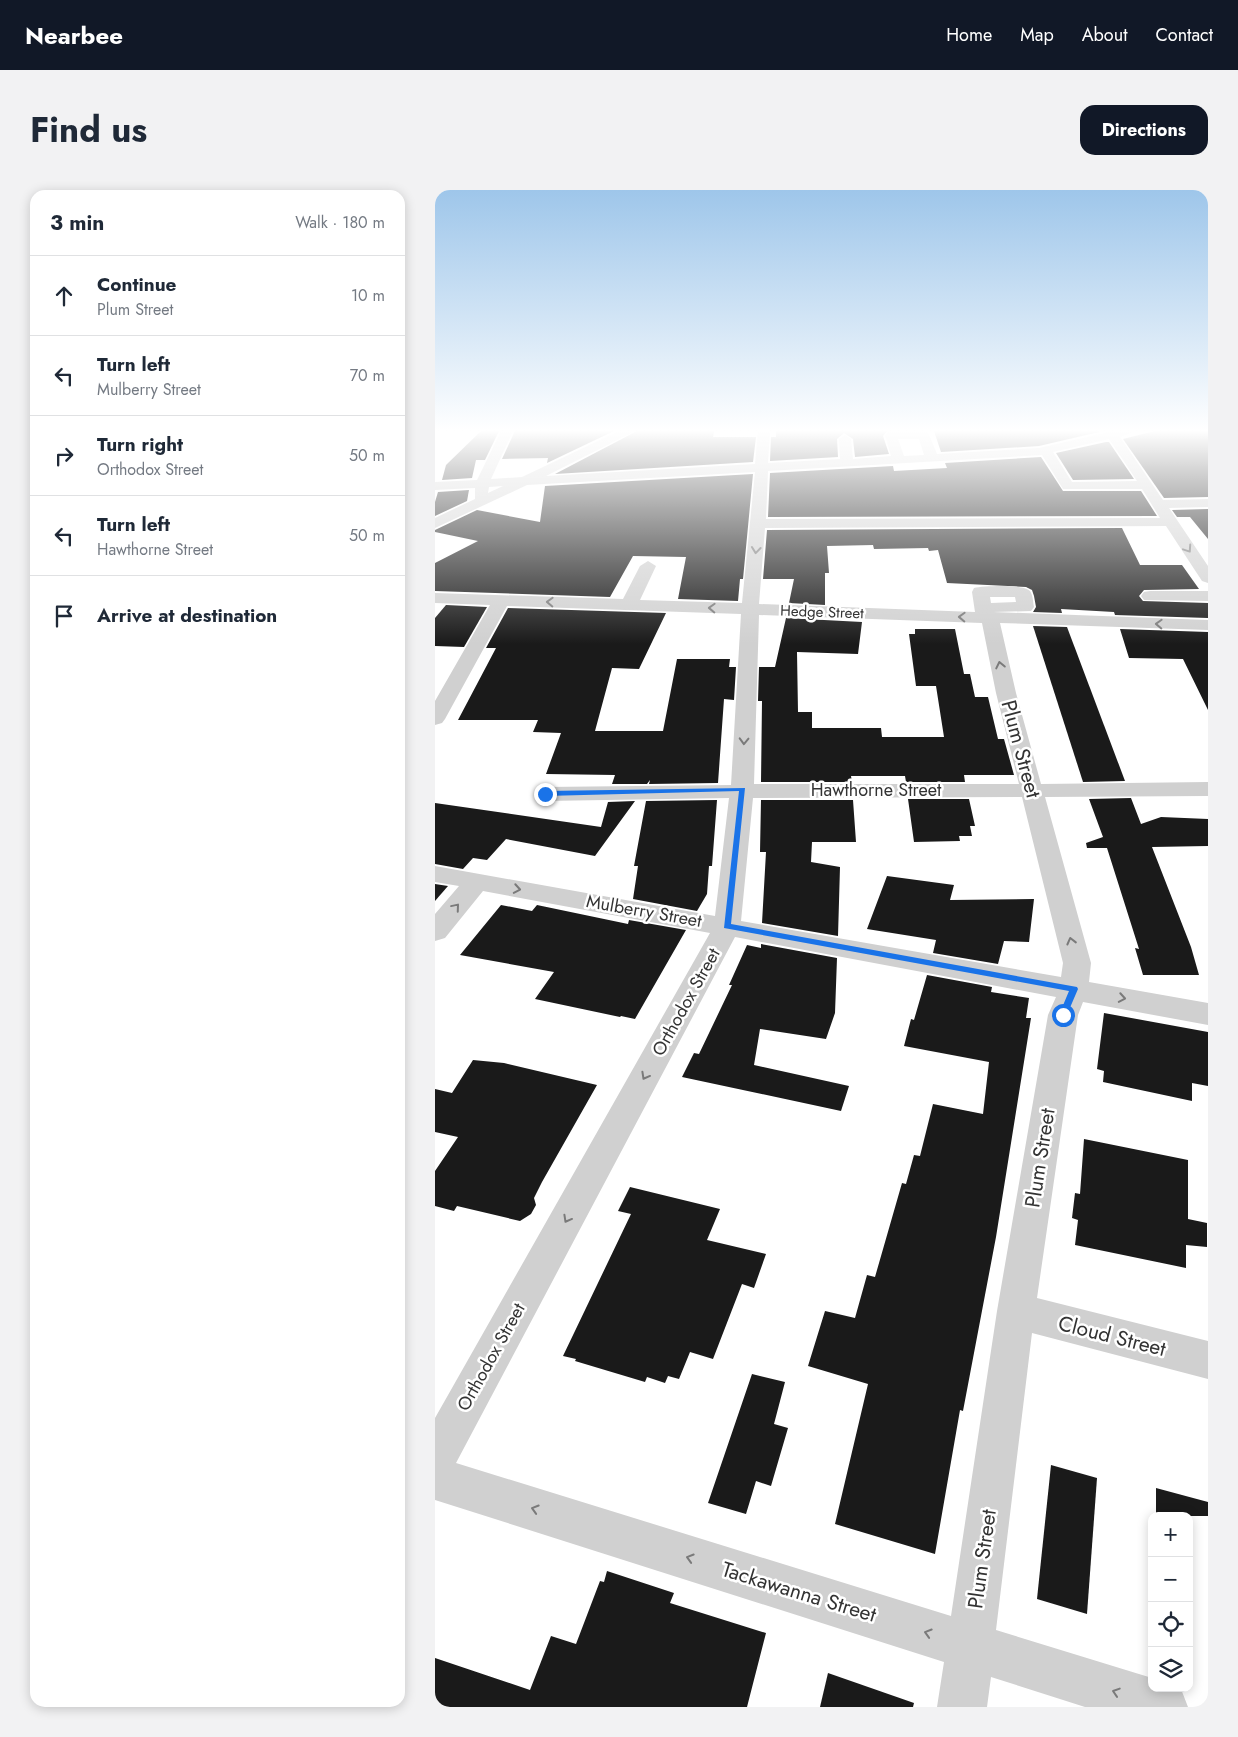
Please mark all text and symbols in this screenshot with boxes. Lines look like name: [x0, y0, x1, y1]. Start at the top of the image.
text: Nearbee: [25, 18, 123, 53]
text: Home: [946, 22, 992, 48]
text: Map: [1020, 22, 1054, 48]
text: About: [1082, 22, 1127, 48]
text: Contact: [1155, 22, 1213, 48]
text: Find us: [30, 105, 147, 155]
button: Directions: [1080, 105, 1208, 155]
text: 3 min: [50, 208, 104, 238]
text: Walk · 180 m: [295, 211, 385, 234]
text: Continue: [97, 271, 176, 298]
icon: ahead: [50, 282, 78, 310]
text: 10 m: [351, 284, 385, 307]
text: Plum Street: [97, 298, 173, 321]
text: Turn left: [97, 351, 170, 378]
icon: left: [50, 362, 78, 390]
text: 70 m: [350, 364, 385, 387]
text: Mulberry Street: [97, 378, 201, 401]
text: Turn right: [97, 431, 183, 458]
icon: right: [50, 442, 78, 470]
text: 50 m: [349, 444, 385, 467]
text: Orthodox Street: [97, 458, 203, 481]
text: Turn left: [97, 511, 170, 538]
icon: left: [50, 522, 78, 550]
text: 50 m: [349, 524, 385, 547]
text: Hawthorne Street: [97, 538, 213, 561]
one-way arrow: [1182, 543, 1191, 552]
one-way arrow: [751, 546, 762, 554]
one-way arrow: [545, 597, 553, 607]
street label: Hedge Street: [780, 600, 865, 624]
icon: arrive: [50, 602, 78, 630]
text: Arrive at destination: [97, 602, 277, 629]
one-way arrow: [708, 603, 716, 613]
one-way arrow: [958, 612, 966, 623]
one-way arrow: [1155, 619, 1163, 629]
one-way arrow: [995, 661, 1006, 670]
street label: Plum Street: [994, 697, 1048, 801]
one-way arrow: [739, 738, 749, 746]
street label: Hawthorne Street: [811, 777, 942, 803]
route end: [534, 783, 557, 806]
one-way arrow: [513, 884, 522, 894]
street label: Mulberry Street: [584, 888, 704, 934]
one-way arrow: [450, 904, 458, 913]
one-way arrow: [1066, 937, 1077, 946]
street label: Orthodox Street: [646, 943, 727, 1061]
one-way arrow: [1117, 992, 1126, 1002]
route start: [1052, 1004, 1075, 1027]
one-way arrow: [641, 1071, 651, 1080]
street label: Plum Street: [1017, 1106, 1063, 1210]
one-way arrow: [563, 1213, 573, 1222]
street label: Orthodox Street: [451, 1298, 532, 1416]
street label: Cloud Street: [1055, 1308, 1169, 1364]
one-way arrow: [531, 1505, 539, 1515]
street label: Plum Street: [960, 1507, 1004, 1611]
map controls: [1148, 1512, 1193, 1692]
button: +: [1148, 1512, 1193, 1557]
one-way arrow: [686, 1553, 694, 1563]
street label: Tackawanna Street: [718, 1554, 880, 1630]
button: −: [1148, 1557, 1193, 1602]
button: locate: [1148, 1602, 1193, 1647]
one-way arrow: [924, 1629, 933, 1639]
button: layers: [1148, 1647, 1193, 1692]
one-way arrow: [1113, 1688, 1121, 1698]

